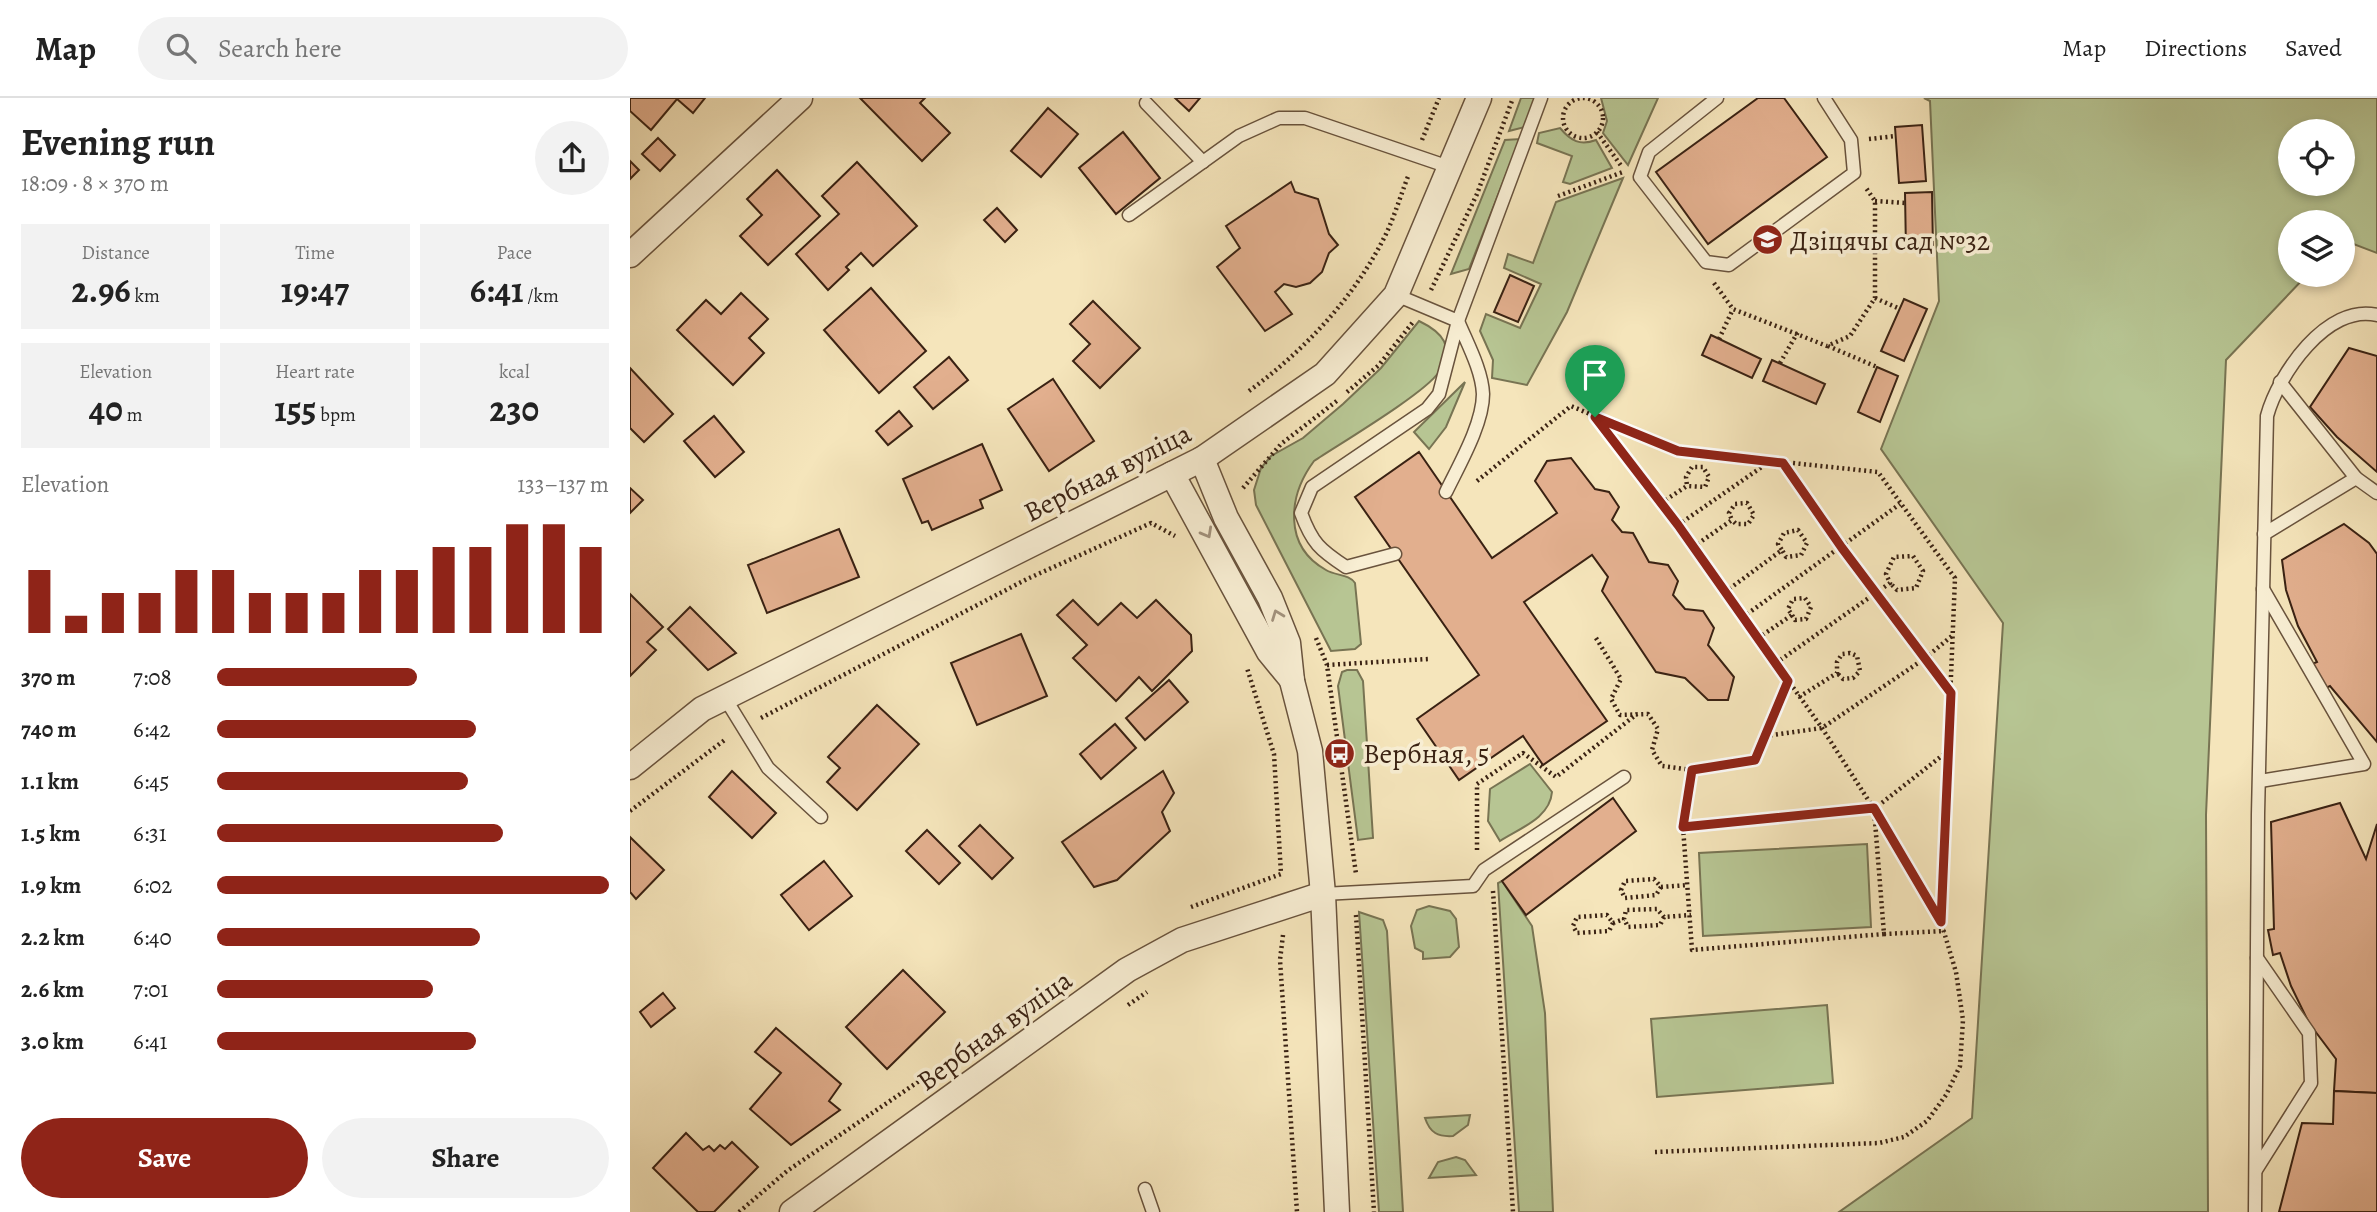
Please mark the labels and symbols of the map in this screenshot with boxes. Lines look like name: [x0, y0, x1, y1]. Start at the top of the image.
place label: Дзіцячы сад №32: [1790, 222, 1990, 260]
school or university icon: Дзіцячы сад №32: [1750, 223, 1784, 257]
pin: [1565, 345, 1625, 417]
street label: Вербная вуліца: [1017, 414, 1198, 531]
one-way arrow: [1198, 526, 1212, 539]
one-way arrow: [1271, 609, 1285, 621]
place label: Вербная, 5: [1363, 735, 1490, 773]
bus stop icon: Вербная, 5: [1323, 736, 1357, 770]
street label: Вербная вуліца: [909, 962, 1080, 1100]

